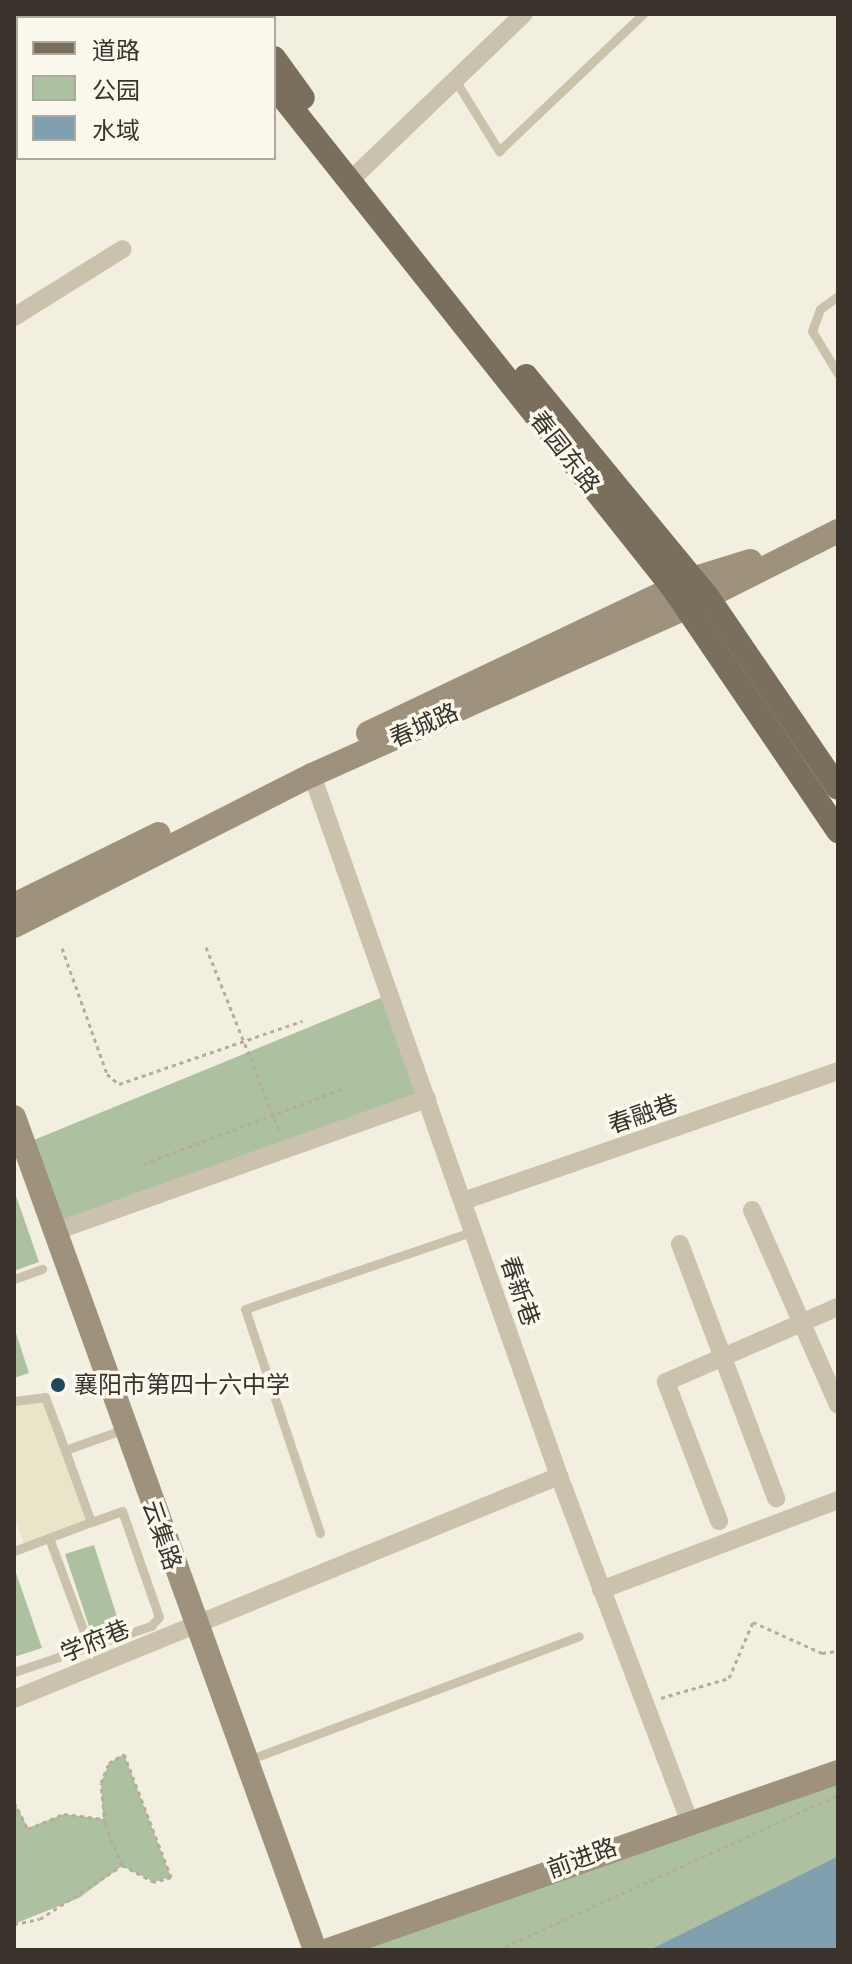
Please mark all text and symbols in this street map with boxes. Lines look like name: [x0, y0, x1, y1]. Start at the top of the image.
legend: [16, 16, 276, 160]
text: 道路: [92, 35, 140, 66]
text: 公园: [92, 75, 140, 106]
text: 水域: [92, 115, 140, 146]
street label: 春园东路: [524, 405, 606, 499]
street label: 春城路: [385, 697, 463, 753]
street label: 春融巷: [604, 1089, 682, 1139]
street label: 春新巷: [495, 1252, 545, 1330]
place label: 襄阳市第四十六中学: [74, 1371, 290, 1399]
marker: 襄阳市第四十六中学: [49, 1376, 67, 1394]
street label: 云集路: [137, 1496, 187, 1574]
street label: 学府巷: [56, 1614, 134, 1668]
street label: 前进路: [543, 1832, 621, 1884]

